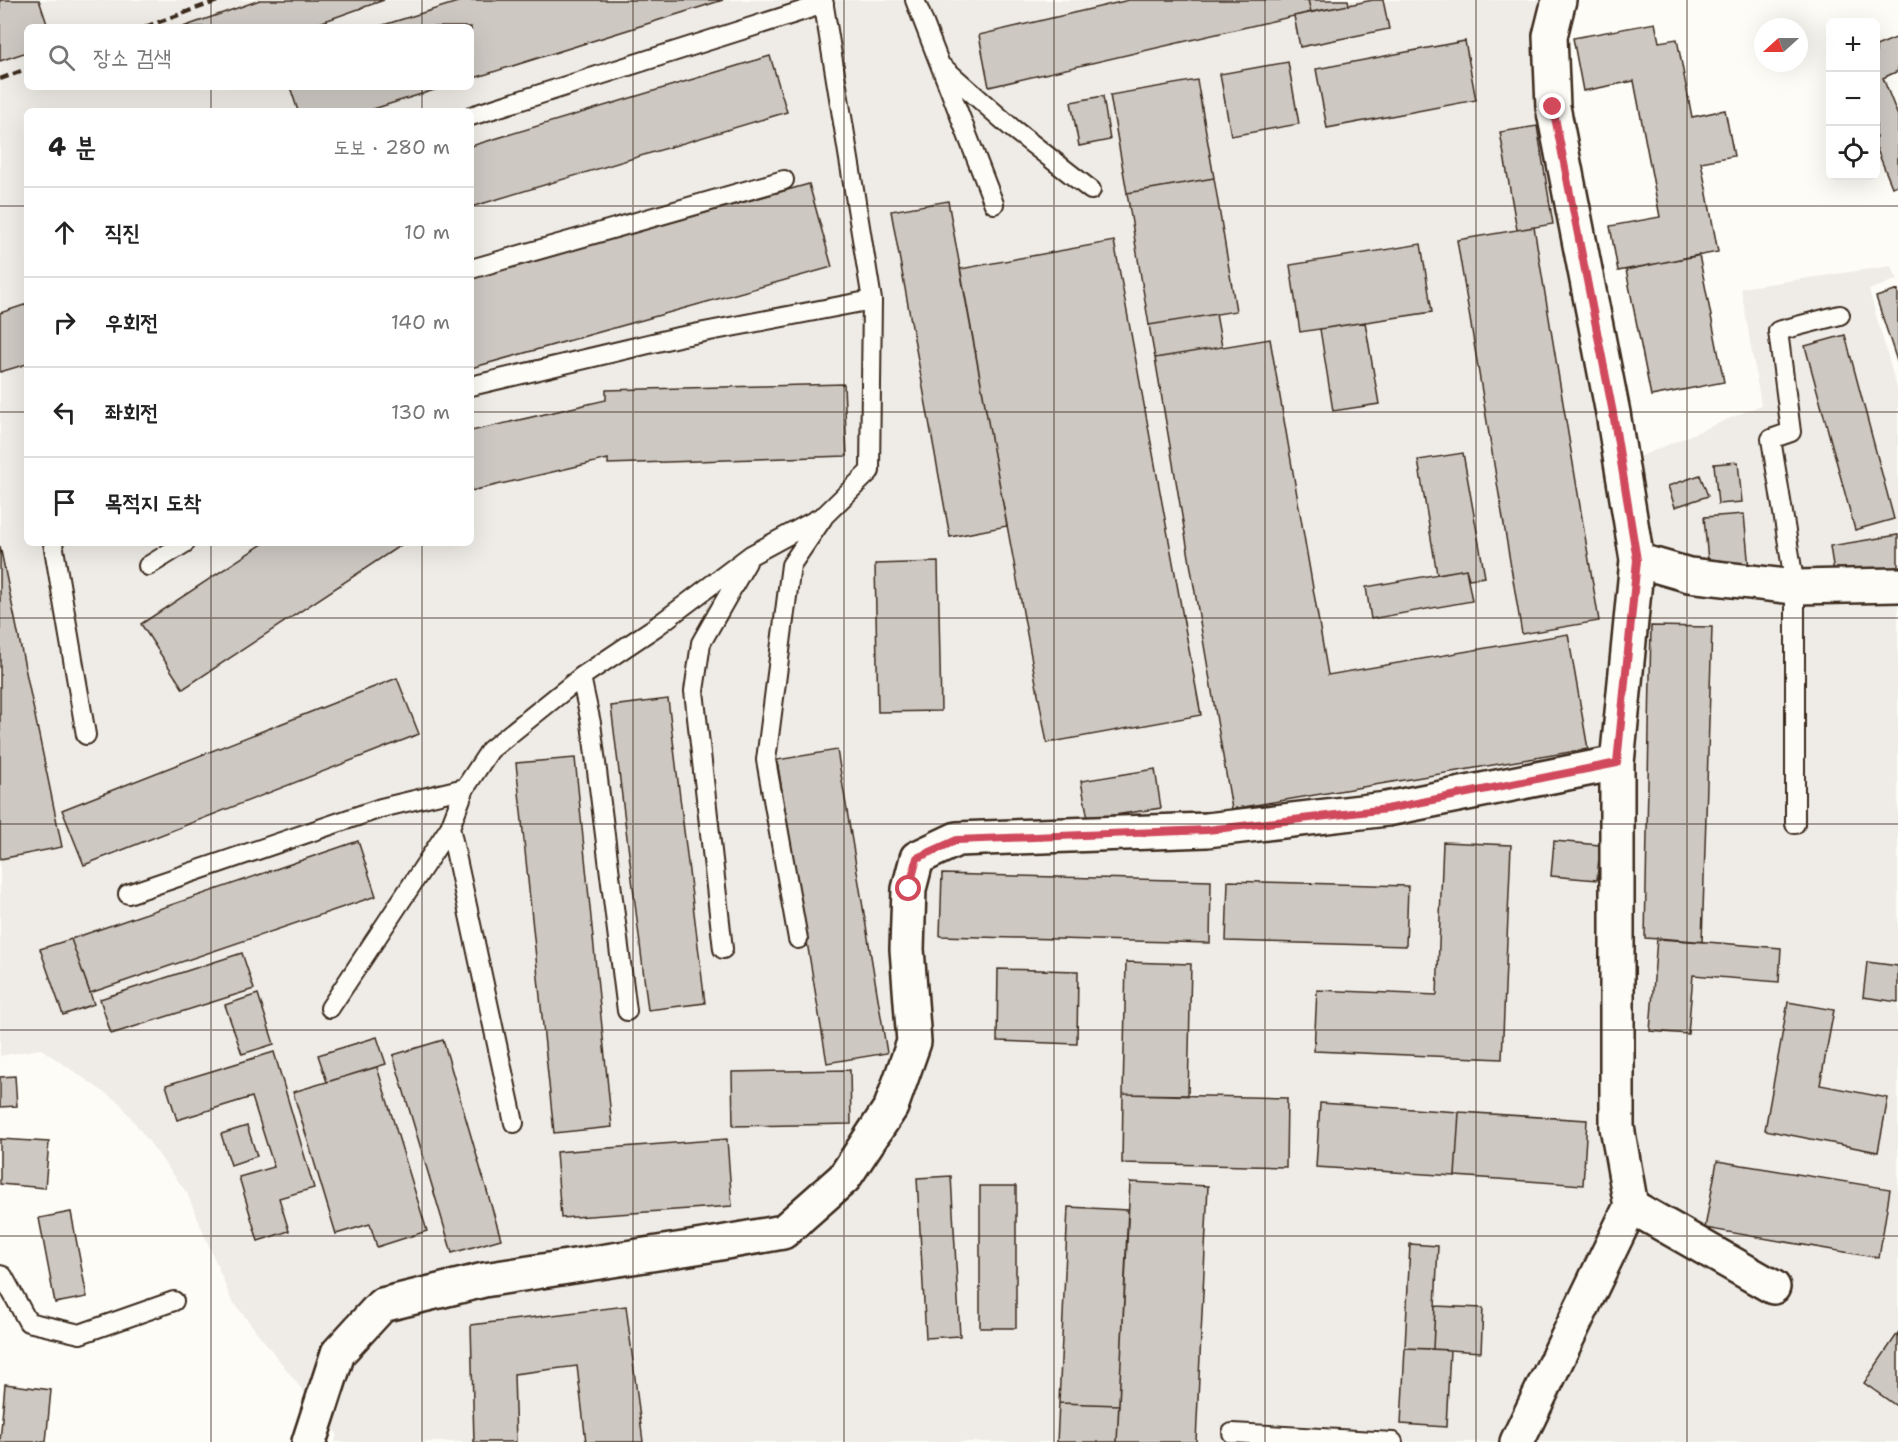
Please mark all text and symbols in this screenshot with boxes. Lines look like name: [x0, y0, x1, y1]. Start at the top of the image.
north arrow: [1754, 18, 1808, 72]
map controls: [1826, 18, 1880, 180]
button: +: [1826, 18, 1880, 72]
search box: [24, 24, 474, 90]
icon: search: [45, 41, 78, 74]
text: 장소 검색: [93, 43, 171, 72]
button: −: [1826, 72, 1880, 126]
route end: [1539, 93, 1565, 119]
button: locate: [1826, 126, 1880, 180]
text: 4 분: [48, 129, 96, 164]
text: 도보 · 280 m: [334, 134, 450, 160]
icon: ahead: [48, 216, 81, 249]
text: 직진: [105, 218, 140, 247]
text: 10 m: [404, 219, 450, 245]
icon: right: [48, 306, 81, 339]
text: 우회전: [105, 308, 158, 337]
text: 140 m: [391, 309, 450, 335]
icon: left: [48, 396, 81, 429]
text: 좌회전: [105, 398, 158, 427]
text: 130 m: [391, 399, 450, 425]
icon: arrive: [48, 486, 81, 519]
text: 목적지 도착: [105, 488, 201, 517]
route start: [895, 875, 921, 901]

